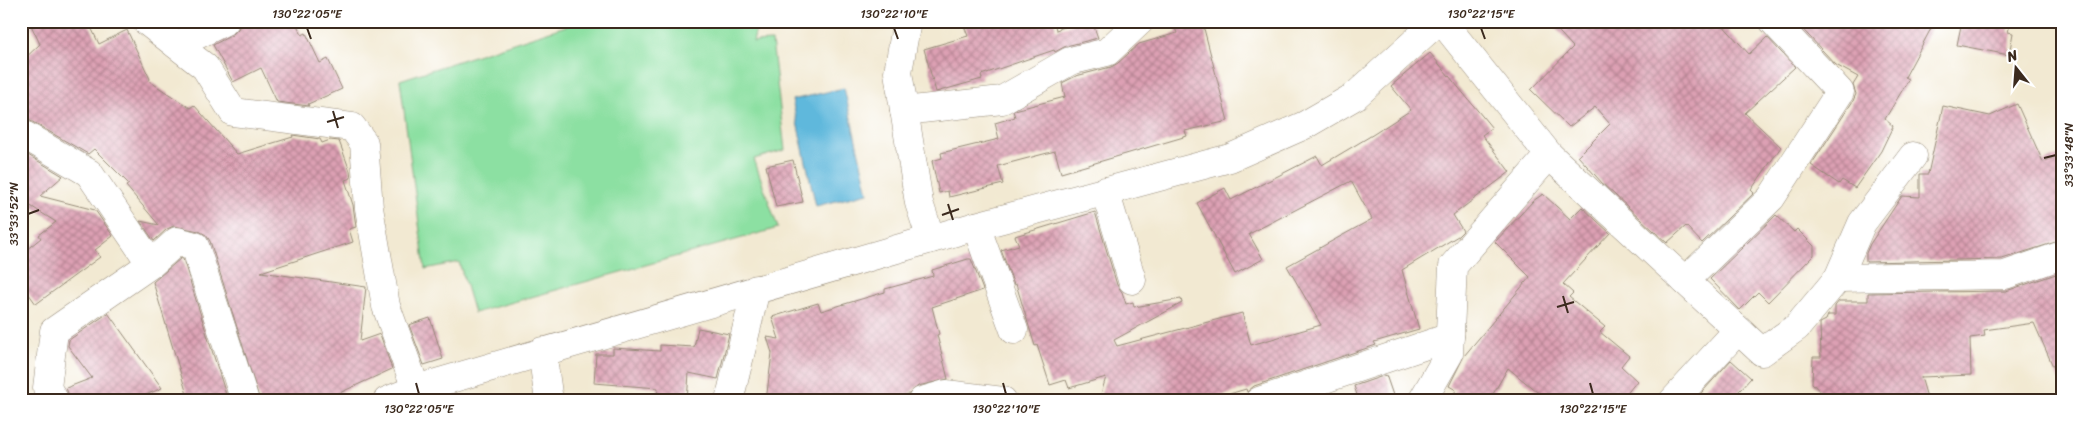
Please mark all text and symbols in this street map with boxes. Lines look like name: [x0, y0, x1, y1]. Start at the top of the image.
text: 130°22'05"E: [272, 3, 343, 25]
text: 130°22'10"E: [860, 3, 929, 25]
text: 130°22'15"E: [1448, 3, 1516, 25]
north arrow: [1990, 42, 2040, 92]
text: N: [2003, 43, 2021, 70]
text: 33°33'48"N: [2058, 122, 2080, 187]
text: 33°33'52"N: [3, 182, 25, 246]
text: 130°22'05"E: [384, 398, 455, 420]
text: 130°22'10"E: [972, 398, 1041, 420]
text: 130°22'15"E: [1560, 398, 1628, 420]

